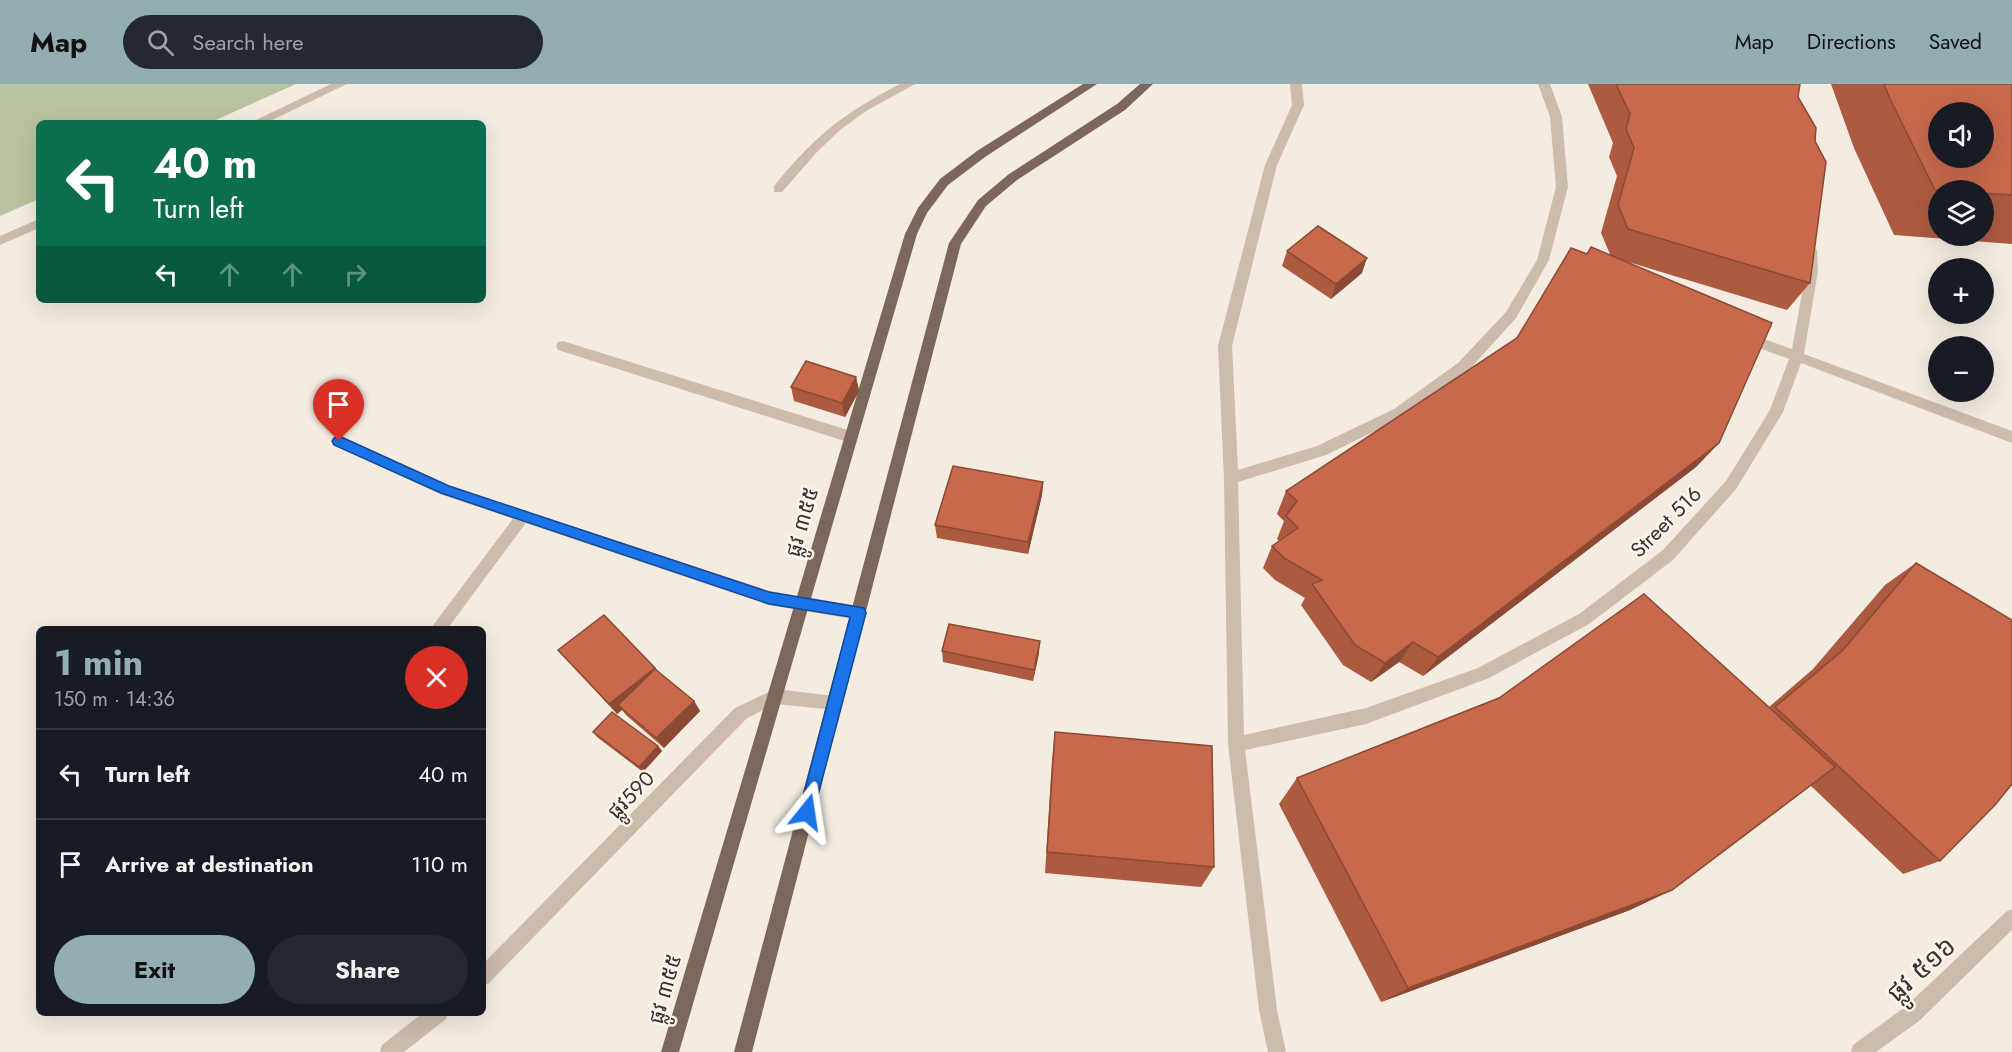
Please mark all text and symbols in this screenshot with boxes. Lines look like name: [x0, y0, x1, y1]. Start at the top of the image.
search box: [123, 15, 543, 69]
text: Map: [30, 22, 87, 63]
icon: search: [144, 26, 177, 59]
text: Search here: [192, 26, 304, 58]
text: Map: [1735, 27, 1774, 57]
text: Directions: [1807, 27, 1896, 57]
text: Saved: [1929, 27, 1982, 57]
map controls: [1928, 102, 1994, 402]
button: sound: [1928, 102, 1994, 168]
text: 40 m: [153, 133, 257, 194]
icon: left: [54, 144, 132, 222]
button: layers: [1928, 180, 1994, 246]
text: Turn left: [153, 189, 243, 228]
icon: left: [150, 258, 183, 291]
icon: ahead: [213, 258, 246, 291]
icon: ahead: [276, 258, 309, 291]
icon: right: [339, 258, 372, 291]
button: +: [1928, 258, 1994, 324]
button: −: [1928, 336, 1994, 402]
pin: [313, 379, 364, 441]
icon: arrive: [322, 388, 355, 421]
street label: Street 516: [1624, 480, 1708, 564]
street label: ផ្លូវ ៣៥៥: [778, 484, 830, 562]
text: 1 min: [54, 636, 143, 688]
button: close: [405, 646, 468, 709]
text: 150 m · 14:36: [54, 685, 175, 714]
icon: left: [54, 758, 87, 791]
text: Turn left: [105, 758, 190, 790]
text: 40 m: [418, 758, 468, 790]
street label: ផ្លូវ590: [601, 764, 665, 829]
position arrow: [775, 780, 839, 844]
icon: arrive: [54, 848, 87, 881]
text: Arrive at destination: [105, 848, 314, 880]
text: 110 m: [411, 848, 468, 880]
street label: ផ្លូវ ៥១៦: [1878, 927, 1967, 1014]
button: Exit: [54, 935, 255, 1004]
button: Share: [267, 935, 468, 1004]
street label: ផ្លូវ ៣៥៥: [641, 951, 693, 1029]

